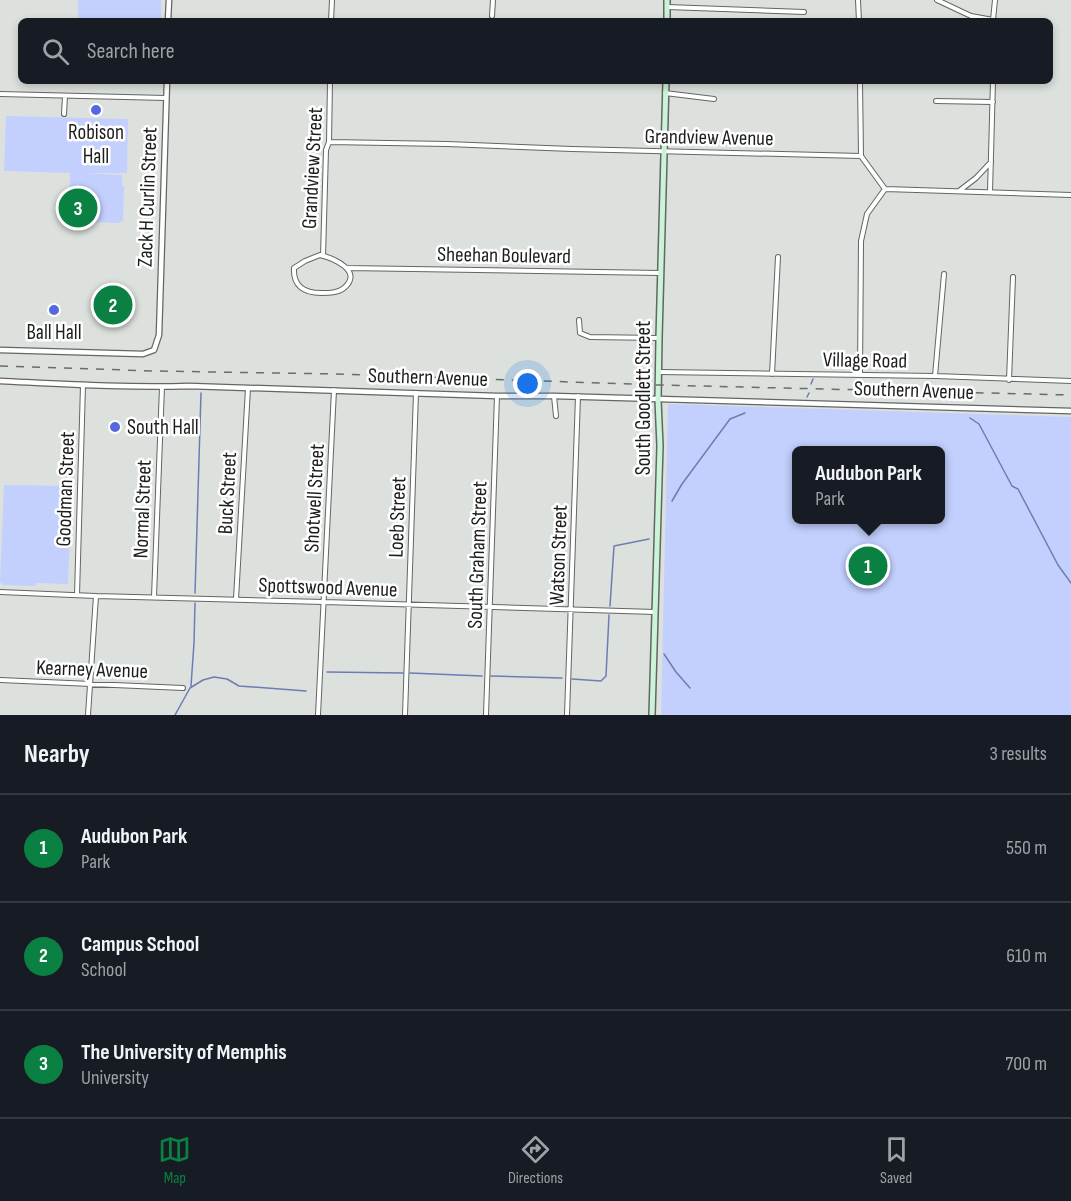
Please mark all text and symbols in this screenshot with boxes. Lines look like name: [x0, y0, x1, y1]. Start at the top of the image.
search box: [18, 18, 1053, 84]
icon: search: [39, 35, 72, 68]
text: Search here: [87, 38, 174, 65]
marker: Robison Hall: [89, 103, 103, 117]
street label: Grandview Street: [297, 107, 328, 230]
place label: Robison Hall: [68, 120, 124, 169]
street label: Grandview Avenue: [644, 124, 774, 151]
street label: Zack H Curlin Street: [133, 127, 162, 267]
pin: 3: [58, 186, 98, 230]
street label: Sheehan Boulevard: [437, 242, 571, 269]
pin: 2: [94, 282, 132, 328]
marker: Ball Hall: [47, 303, 61, 317]
place label: Ball Hall: [26, 320, 82, 345]
street label: South Goodlett Street: [631, 321, 656, 475]
street label: Village Road: [823, 347, 907, 374]
street label: Southern Avenue: [368, 363, 488, 392]
your location: [513, 369, 542, 398]
street label: Southern Avenue: [854, 376, 974, 405]
place label: South Hall: [127, 415, 199, 440]
marker: South Hall: [108, 420, 122, 434]
street label: Goodman Street: [51, 431, 80, 547]
street label: Shotwell Street: [299, 443, 330, 553]
popup: [792, 446, 945, 524]
street label: Buck Street: [213, 451, 242, 535]
street label: Normal Street: [128, 459, 157, 559]
text: Audubon Park: [815, 460, 922, 487]
street label: Loeb Street: [384, 476, 411, 558]
street label: South Graham Street: [462, 481, 493, 629]
text: Park: [815, 487, 845, 511]
street label: Watson Street: [544, 504, 573, 606]
pin: 1: [848, 544, 888, 588]
street label: Spottswood Avenue: [258, 573, 398, 602]
street label: Kearney Avenue: [36, 655, 148, 684]
text: Nearby: [24, 739, 90, 770]
text: 3 results: [990, 742, 1047, 766]
text: Audubon Park: [81, 823, 187, 850]
text: 1: [40, 836, 47, 860]
text: 550 m: [1006, 836, 1047, 860]
text: Park: [81, 850, 110, 874]
text: Campus School: [81, 931, 199, 958]
text: 2: [39, 944, 48, 968]
text: 610 m: [1006, 944, 1047, 968]
text: School: [81, 958, 126, 982]
text: The University of Memphis: [81, 1039, 287, 1066]
text: 3: [39, 1052, 48, 1076]
text: 700 m: [1005, 1052, 1047, 1076]
text: University: [81, 1066, 149, 1090]
tab: Map: [158, 1133, 191, 1188]
tab: Directions: [508, 1133, 563, 1188]
tab: Saved: [880, 1133, 913, 1188]

